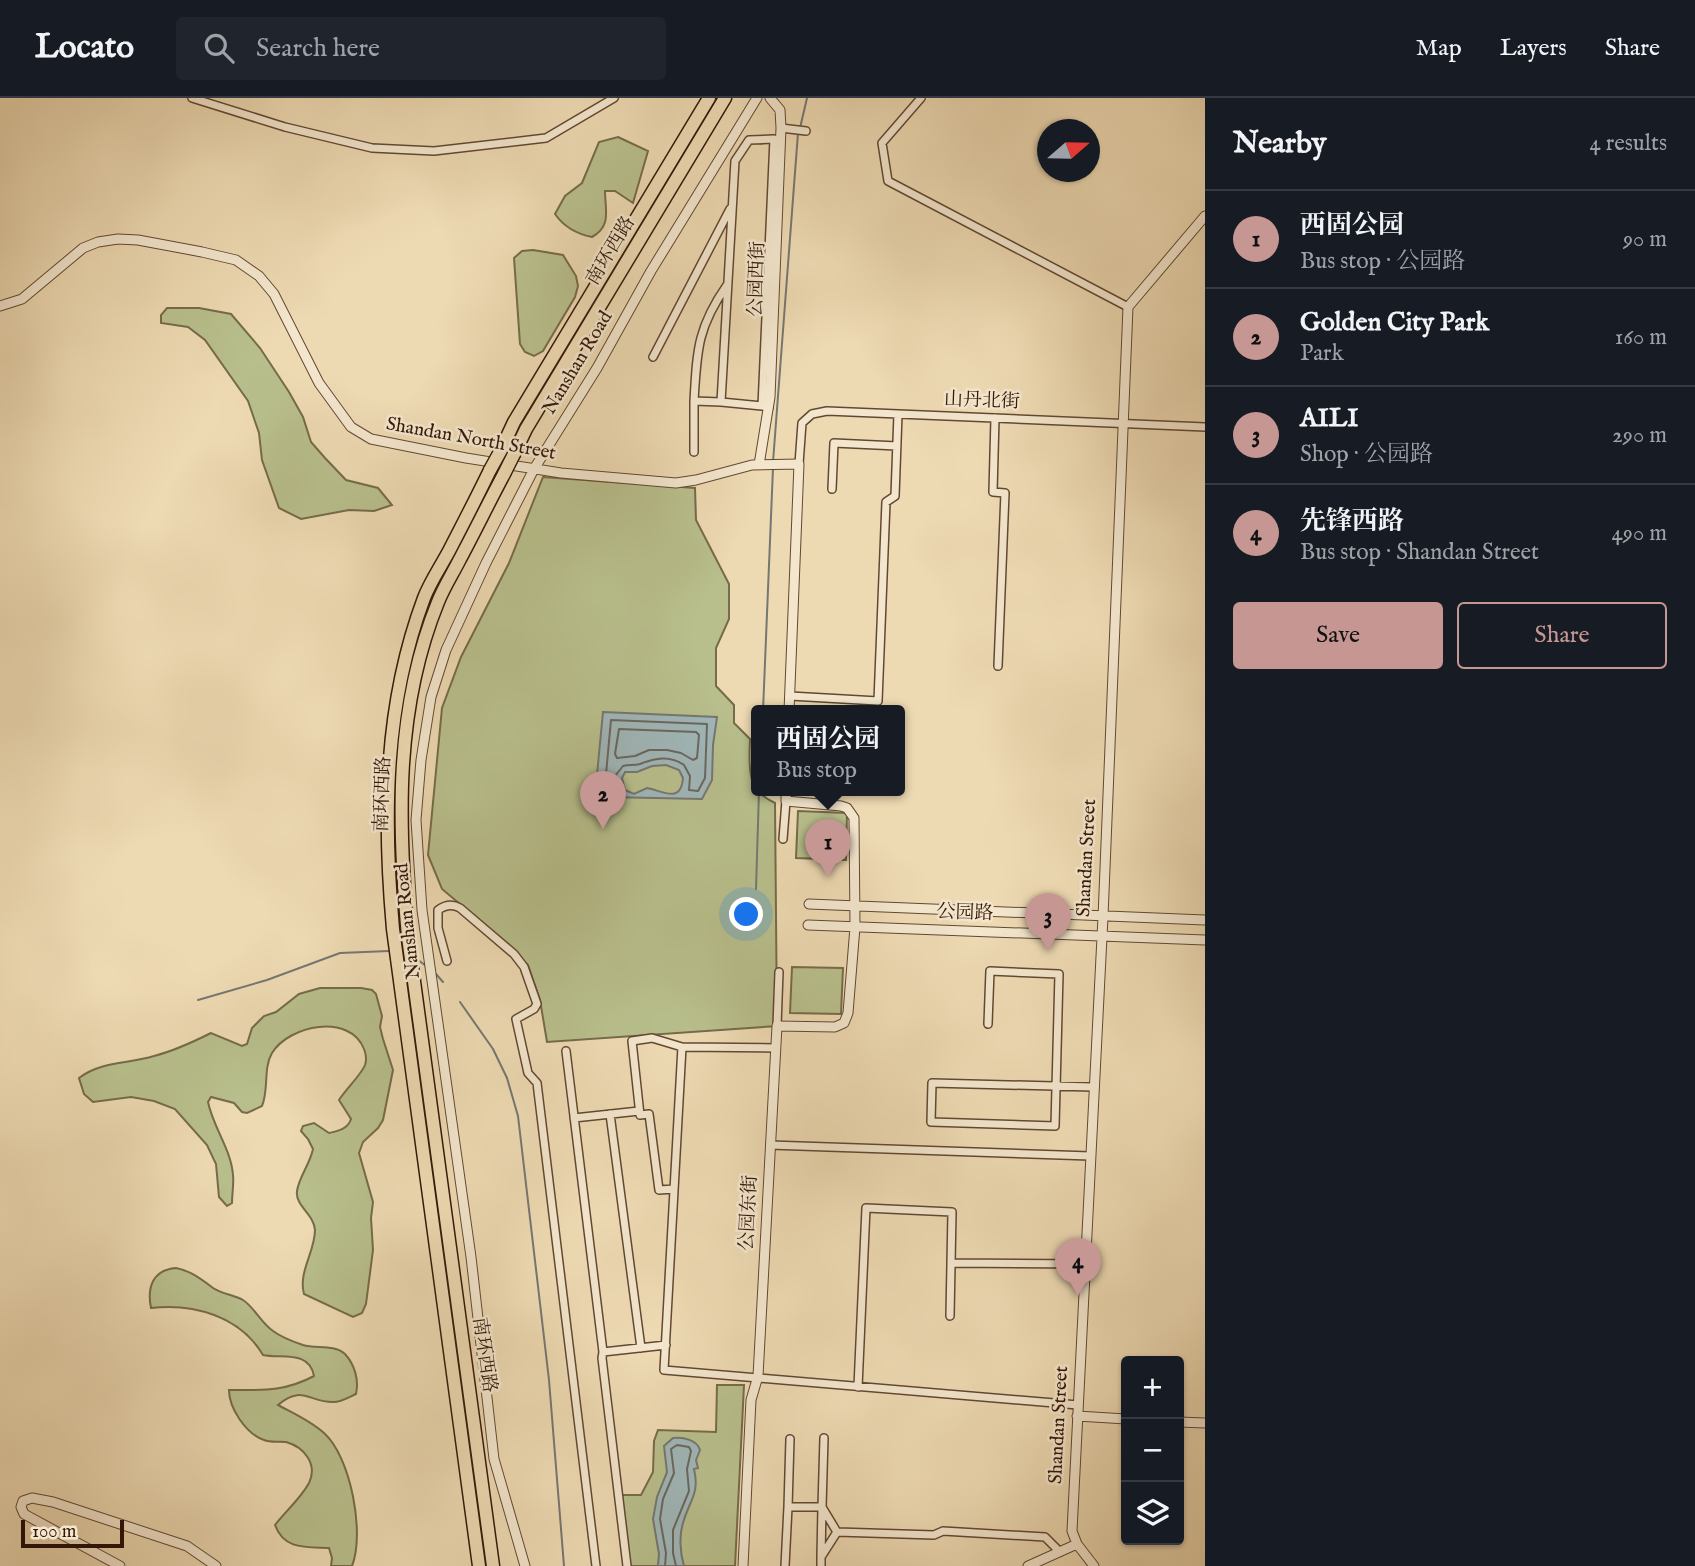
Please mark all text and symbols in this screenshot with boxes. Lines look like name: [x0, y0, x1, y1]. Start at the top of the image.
search box: [176, 17, 666, 80]
text: Locato: [35, 27, 134, 69]
icon: search: [200, 29, 238, 67]
text: Search here: [256, 32, 380, 65]
text: Map: [1416, 33, 1462, 64]
text: Layers: [1500, 33, 1567, 64]
text: Share: [1605, 33, 1660, 64]
north arrow: [1037, 119, 1100, 182]
text: Nearby: [1233, 125, 1326, 163]
text: 4 results: [1589, 129, 1667, 158]
text: 西固公园: [1300, 209, 1404, 242]
street label: 南环西路: [581, 212, 641, 290]
text: 1: [1252, 225, 1260, 254]
text: 90 m: [1623, 225, 1667, 254]
street label: 公园西街: [744, 241, 770, 317]
text: Bus stop · 公园路: [1300, 247, 1465, 276]
street label: Nanshan Road: [538, 306, 619, 419]
text: Golden City Park: [1300, 306, 1489, 339]
text: 2: [1251, 323, 1261, 352]
text: 160 m: [1615, 323, 1667, 352]
text: Park: [1300, 339, 1344, 368]
street label: 山丹北街: [944, 388, 1020, 414]
text: AILI: [1300, 402, 1358, 435]
street label: Shandan North Street: [384, 412, 558, 466]
text: 3: [1252, 421, 1260, 450]
text: 290 m: [1612, 421, 1667, 450]
text: Shop · 公园路: [1300, 440, 1433, 469]
text: 先锋西路: [1300, 505, 1404, 538]
text: 4: [1250, 519, 1262, 548]
text: 490 m: [1612, 519, 1667, 548]
text: Bus stop · Shandan Street: [1300, 538, 1539, 567]
button: Save: [1233, 602, 1443, 669]
button: Share: [1457, 602, 1667, 669]
popup: [751, 705, 905, 796]
text: 西固公园: [776, 723, 880, 756]
street label: 南环西路: [370, 756, 396, 832]
text: Bus stop: [776, 756, 857, 785]
pin: 2: [580, 771, 626, 829]
street label: Shandan Street: [1072, 798, 1102, 918]
pin: 1: [805, 819, 851, 877]
street label: Nanshan Road: [390, 861, 426, 980]
pin: 3: [1025, 893, 1071, 951]
your location: [729, 897, 763, 931]
street label: 公园路: [936, 900, 994, 926]
street label: 公园东街: [735, 1174, 763, 1252]
pin: 4: [1055, 1238, 1101, 1296]
street label: 南环西路: [467, 1316, 501, 1394]
map controls: [1121, 1356, 1184, 1545]
button: +: [1121, 1356, 1184, 1419]
street label: Shandan Street: [1044, 1365, 1074, 1485]
button: −: [1121, 1419, 1184, 1482]
button: layers: [1121, 1482, 1184, 1545]
scale bar: [21, 1517, 124, 1549]
text: 100 m: [32, 1520, 76, 1544]

